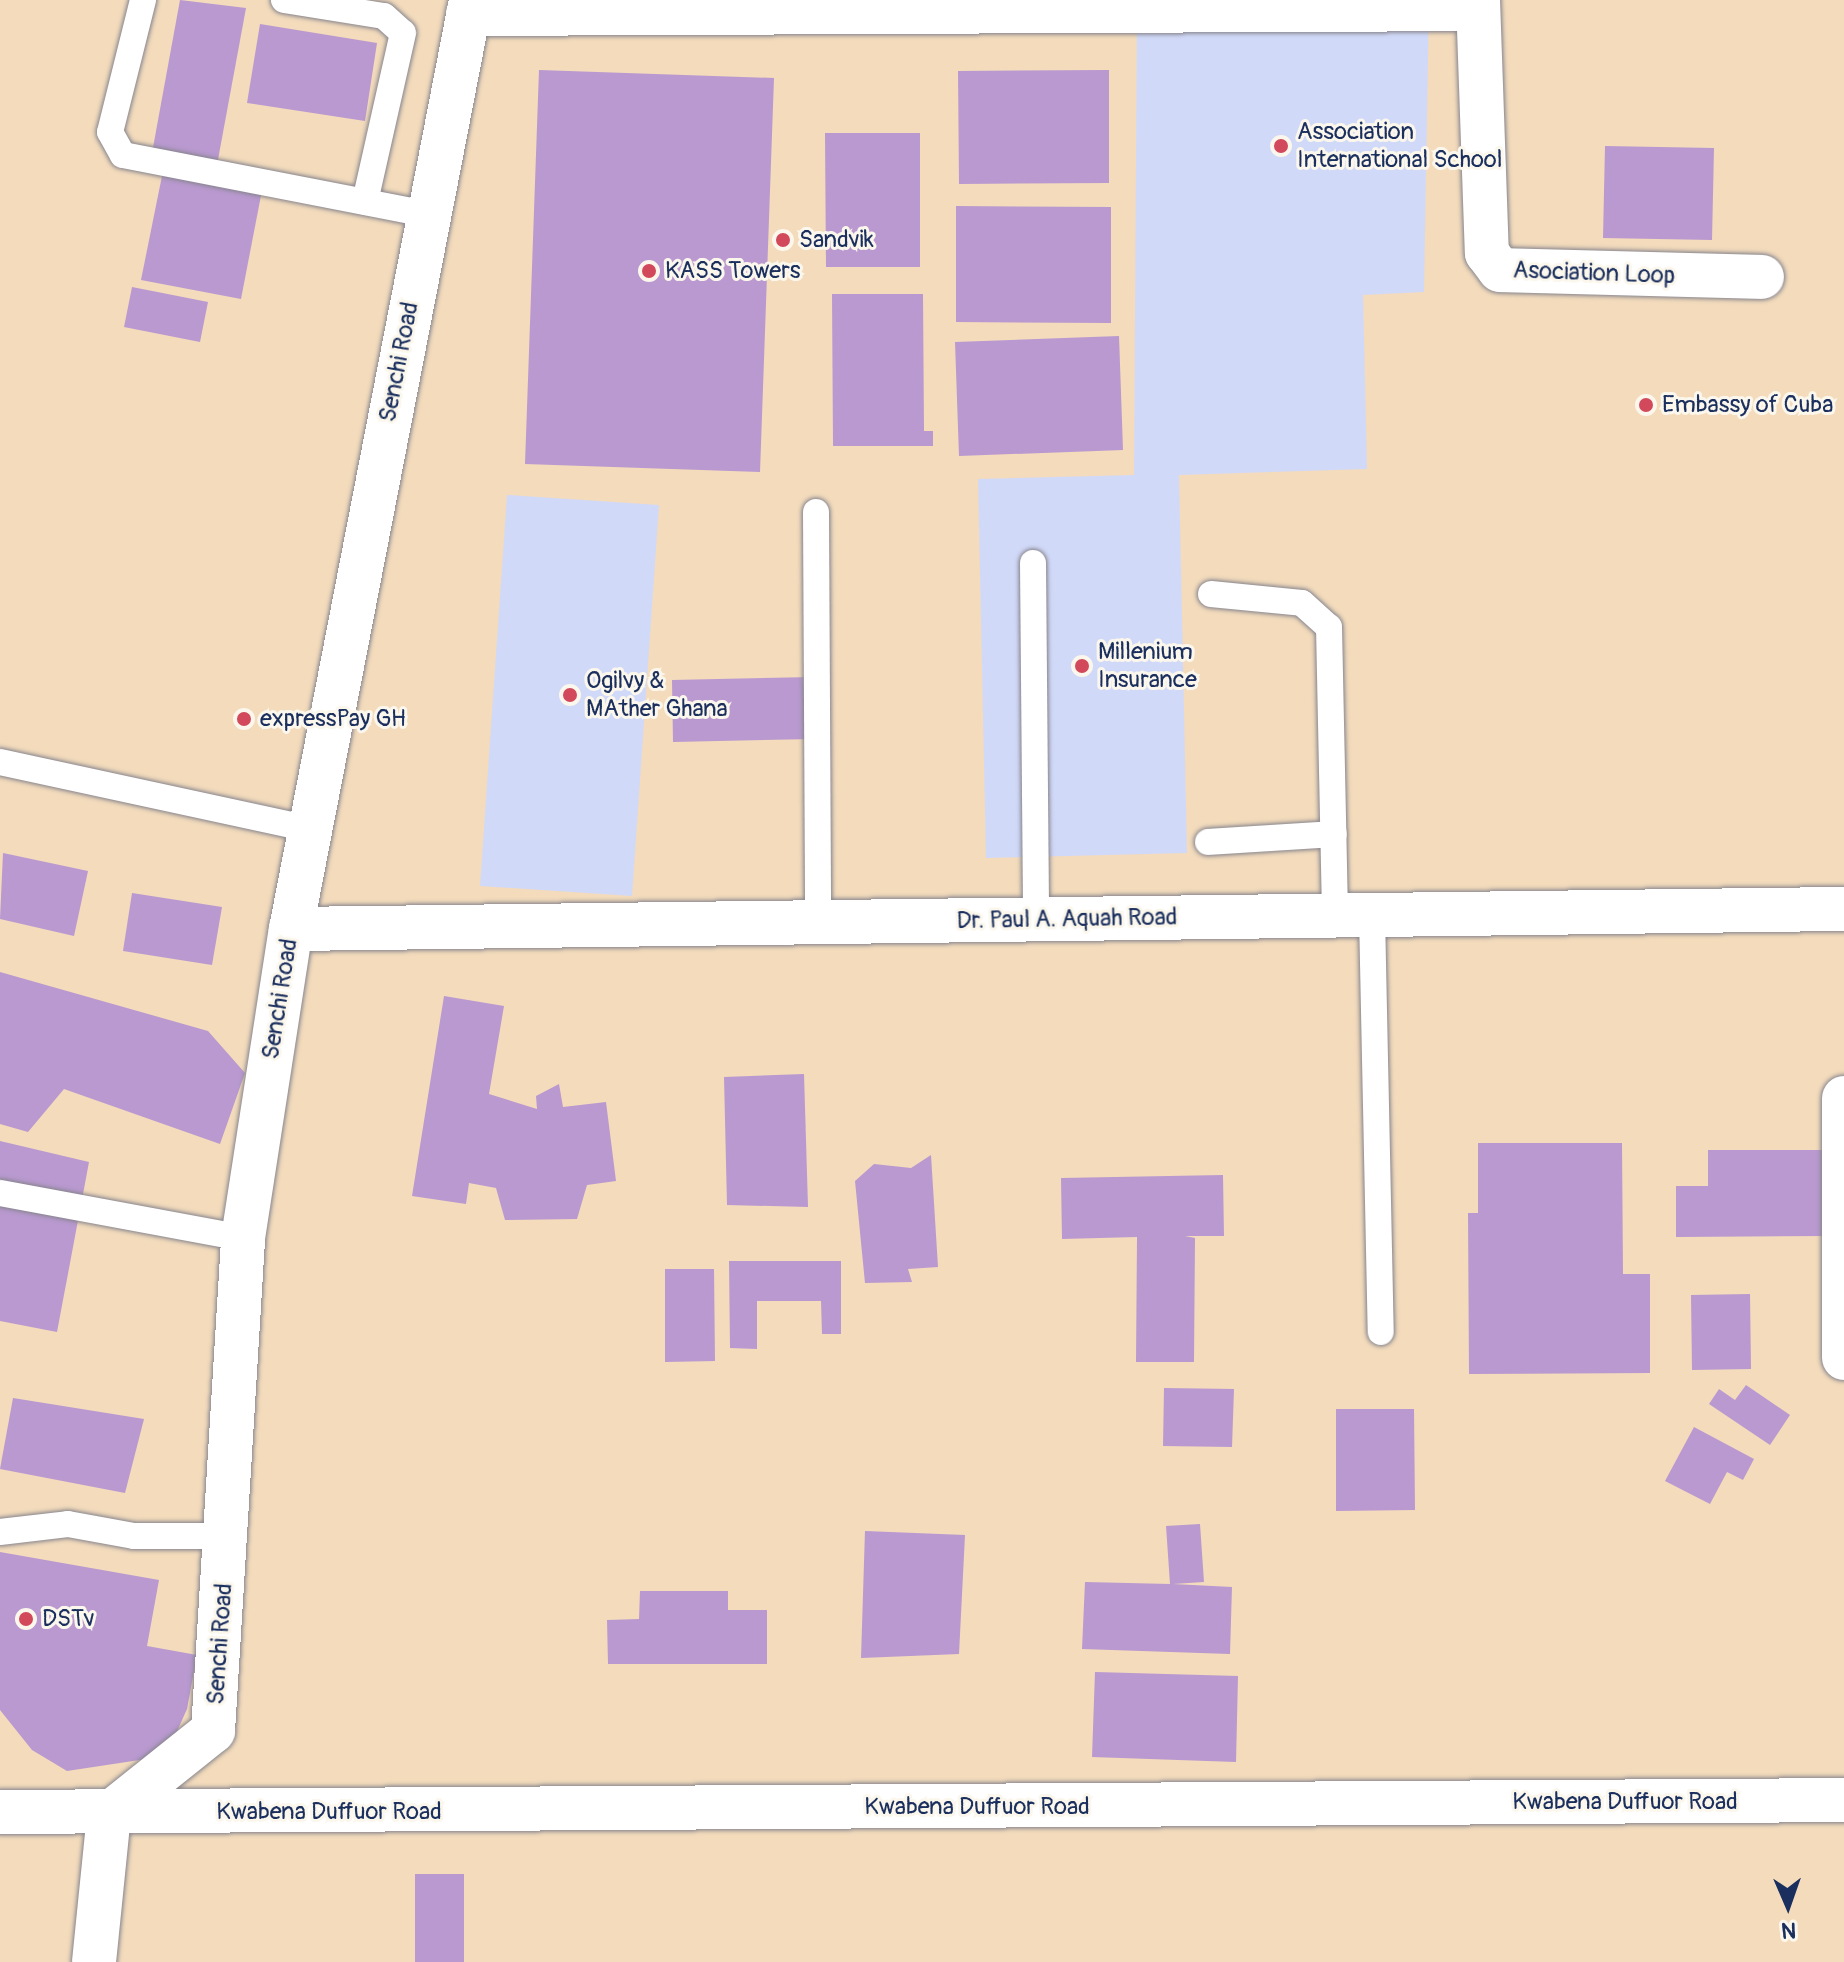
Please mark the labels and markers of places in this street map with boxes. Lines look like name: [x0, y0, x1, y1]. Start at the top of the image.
place label: Association International School: [1297, 118, 1502, 174]
marker: Association International School: [1272, 137, 1290, 155]
place label: Sandvik: [799, 226, 874, 254]
marker: Sandvik: [774, 231, 792, 249]
place label: KASS Towers: [665, 257, 800, 285]
marker: KASS Towers: [640, 262, 658, 280]
place label: Embassy of Cuba: [1662, 391, 1833, 419]
marker: Embassy of Cuba: [1637, 396, 1655, 414]
place label: Millenium Insurance: [1098, 638, 1197, 694]
marker: Millenium Insurance: [1073, 657, 1091, 675]
place label: Ogilvy & MAther Ghana: [586, 667, 728, 723]
marker: Ogilvy & MAther Ghana: [561, 686, 579, 704]
place label: expressPay GH: [260, 705, 406, 733]
marker: expressPay GH: [235, 710, 253, 728]
place label: DSTv: [42, 1605, 94, 1633]
marker: DSTv: [17, 1610, 35, 1628]

